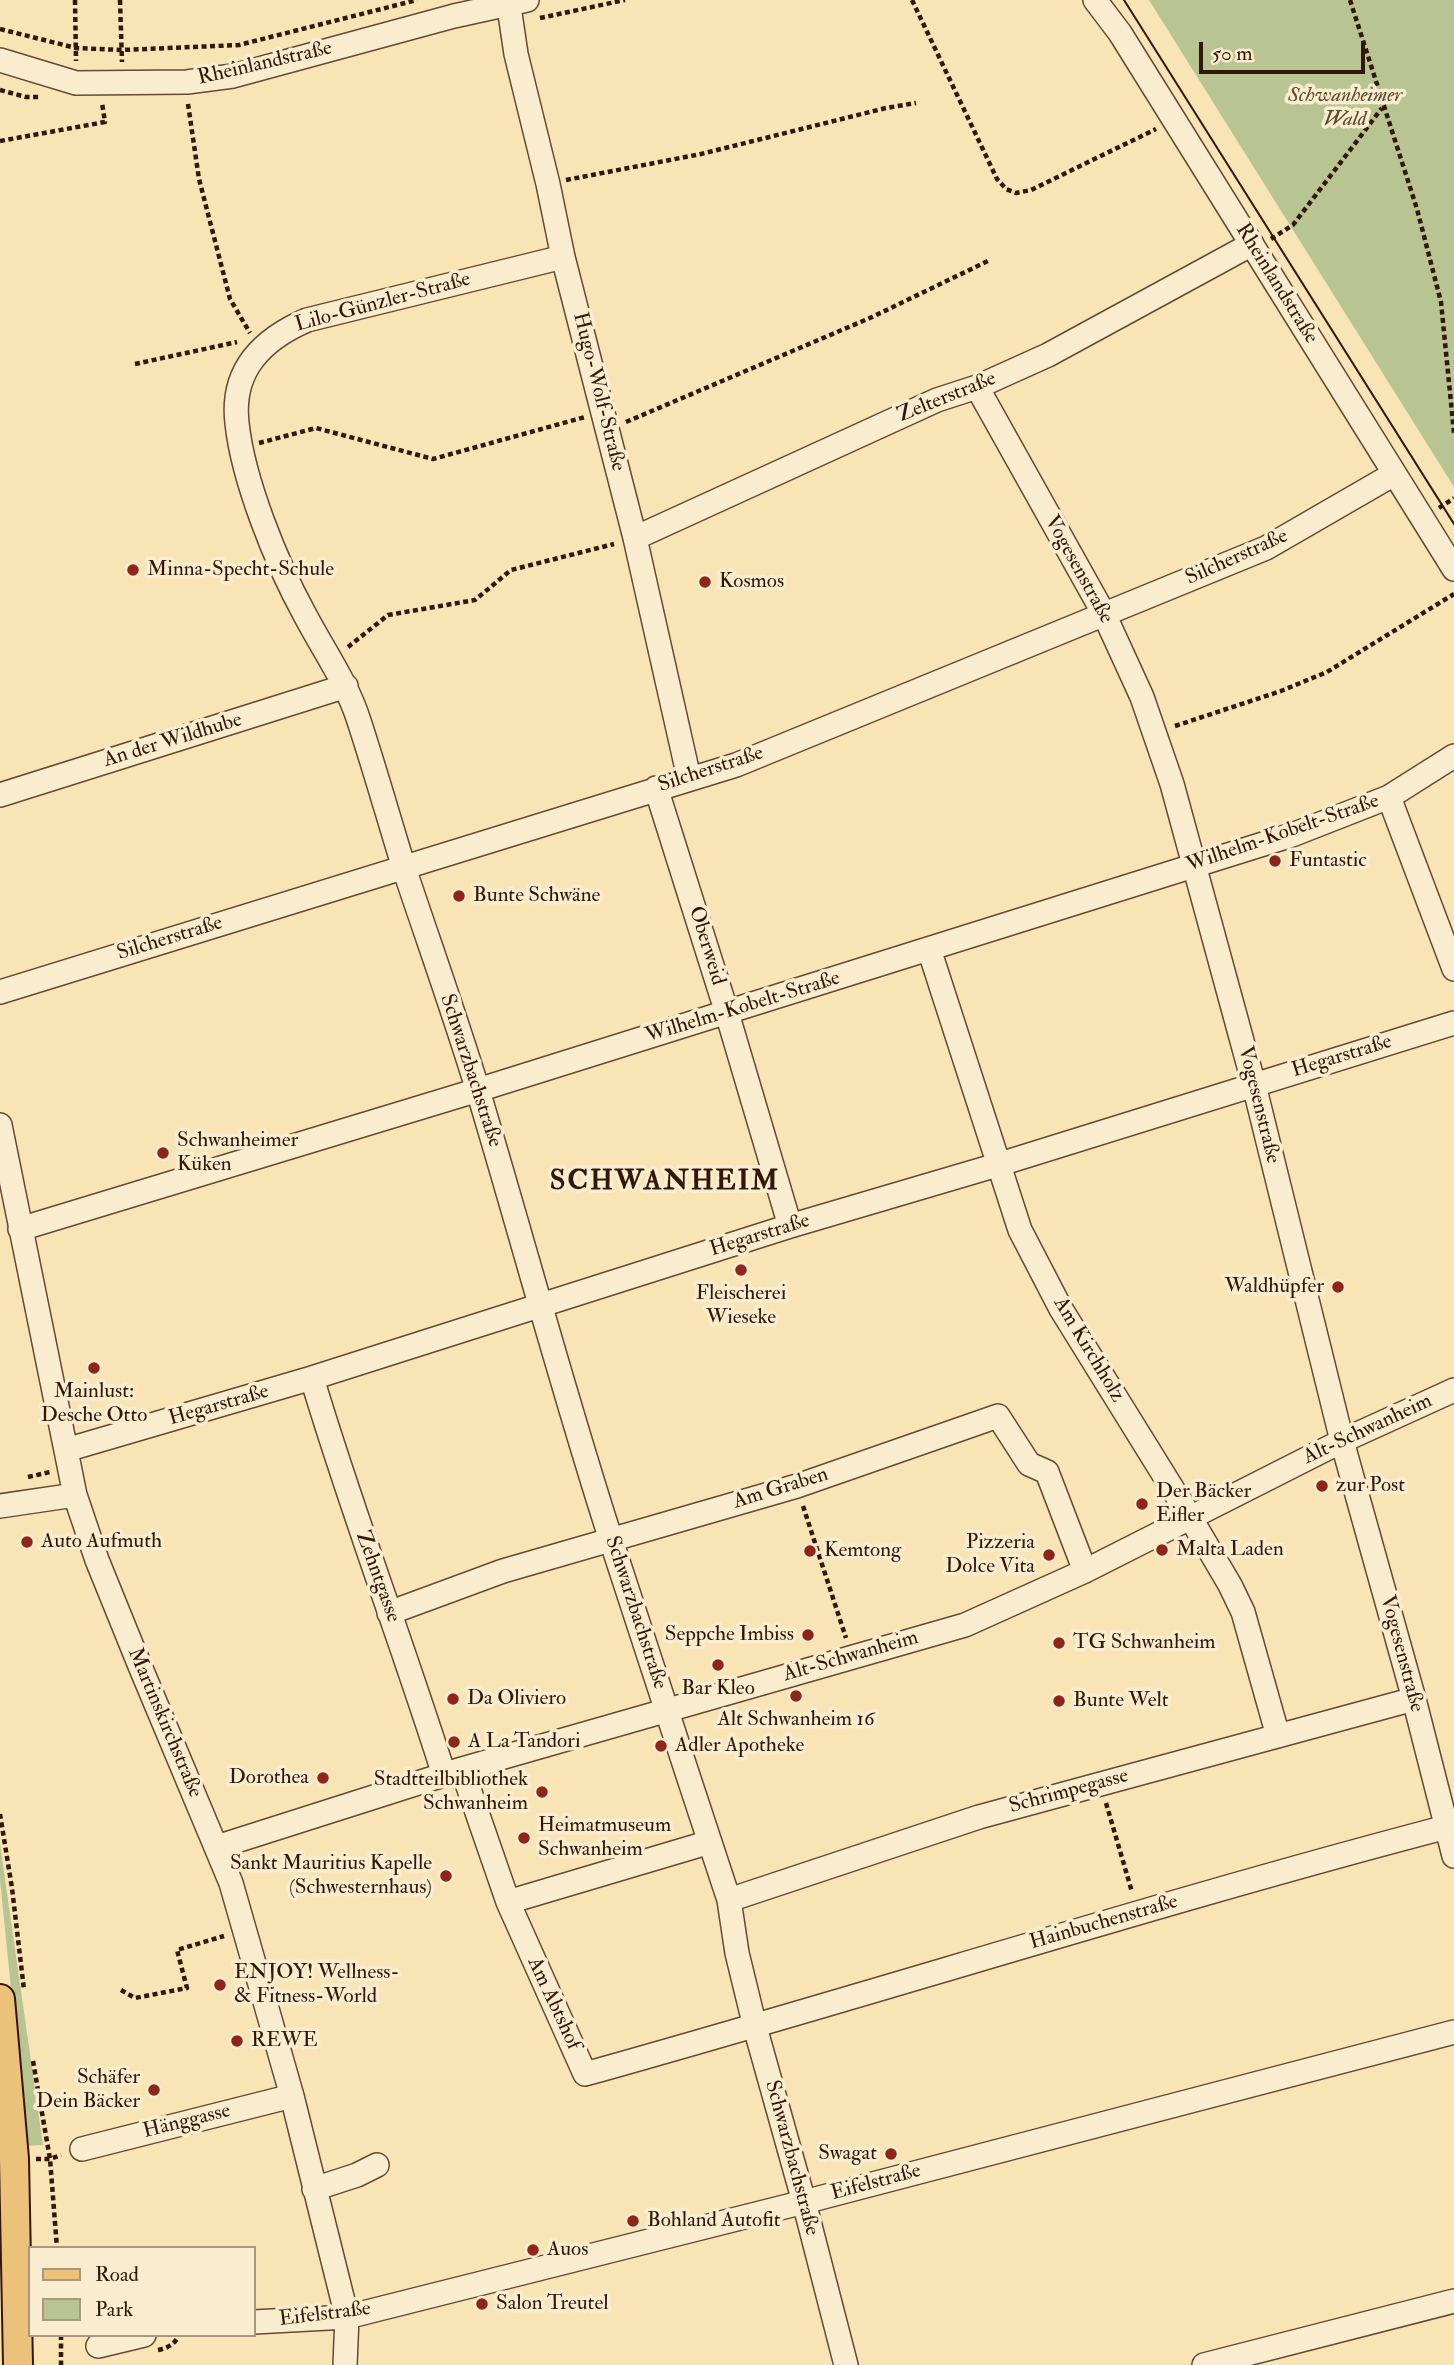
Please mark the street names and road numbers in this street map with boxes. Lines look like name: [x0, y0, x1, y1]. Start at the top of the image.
street label: Rheinlandstraße: [195, 36, 335, 92]
street label: Rheinlandstraße: [1229, 219, 1323, 349]
street label: Lilo-Günzler-Straße: [293, 267, 473, 339]
street label: Hugo-Wolf-Straße: [566, 310, 630, 474]
street label: Zelterstraße: [894, 367, 1000, 429]
street label: Vogesenstraße: [1038, 512, 1118, 628]
street label: Silcherstraße: [1182, 524, 1292, 592]
street label: An der Wildhube: [101, 708, 245, 774]
street label: Silcherstraße: [655, 741, 767, 799]
street label: Wilhelm-Kobelt-Straße: [1183, 789, 1383, 879]
street label: Oberweid: [682, 903, 730, 989]
street label: Silcherstraße: [114, 911, 226, 967]
street label: Wilhelm-Kobelt-Straße: [643, 966, 843, 1050]
street label: Schwarzbachstraße: [433, 991, 507, 1151]
street label: Hegarstraße: [1289, 1030, 1395, 1084]
street label: Vogesenstraße: [1231, 1044, 1285, 1166]
street label: Hegarstraße: [707, 1209, 813, 1263]
street label: Am Kirchholz: [1047, 1293, 1129, 1407]
street label: Hegarstraße: [166, 1380, 272, 1432]
street label: Alt-Schwanheim: [1300, 1389, 1436, 1471]
street label: Am Graben: [730, 1463, 832, 1515]
street label: Zehntgasse: [349, 1528, 405, 1626]
street label: Schwarzbachstraße: [598, 1533, 672, 1693]
street label: Vogesenstraße: [1373, 1593, 1429, 1715]
street label: Alt-Schwanheim: [781, 1626, 921, 1688]
street label: Martinskirchstraße: [121, 1644, 207, 1802]
street label: Schrimpegasse: [1007, 1764, 1131, 1820]
street label: Hainbuchenstraße: [1027, 1890, 1181, 1956]
street label: Am Abtshof: [521, 1954, 585, 2054]
street label: Schwarzbachstraße: [758, 2078, 824, 2238]
street label: Hänggasse: [141, 2099, 233, 2145]
street label: Eifelstraße: [828, 2159, 924, 2207]
street label: Eifelstraße: [278, 2297, 372, 2333]

